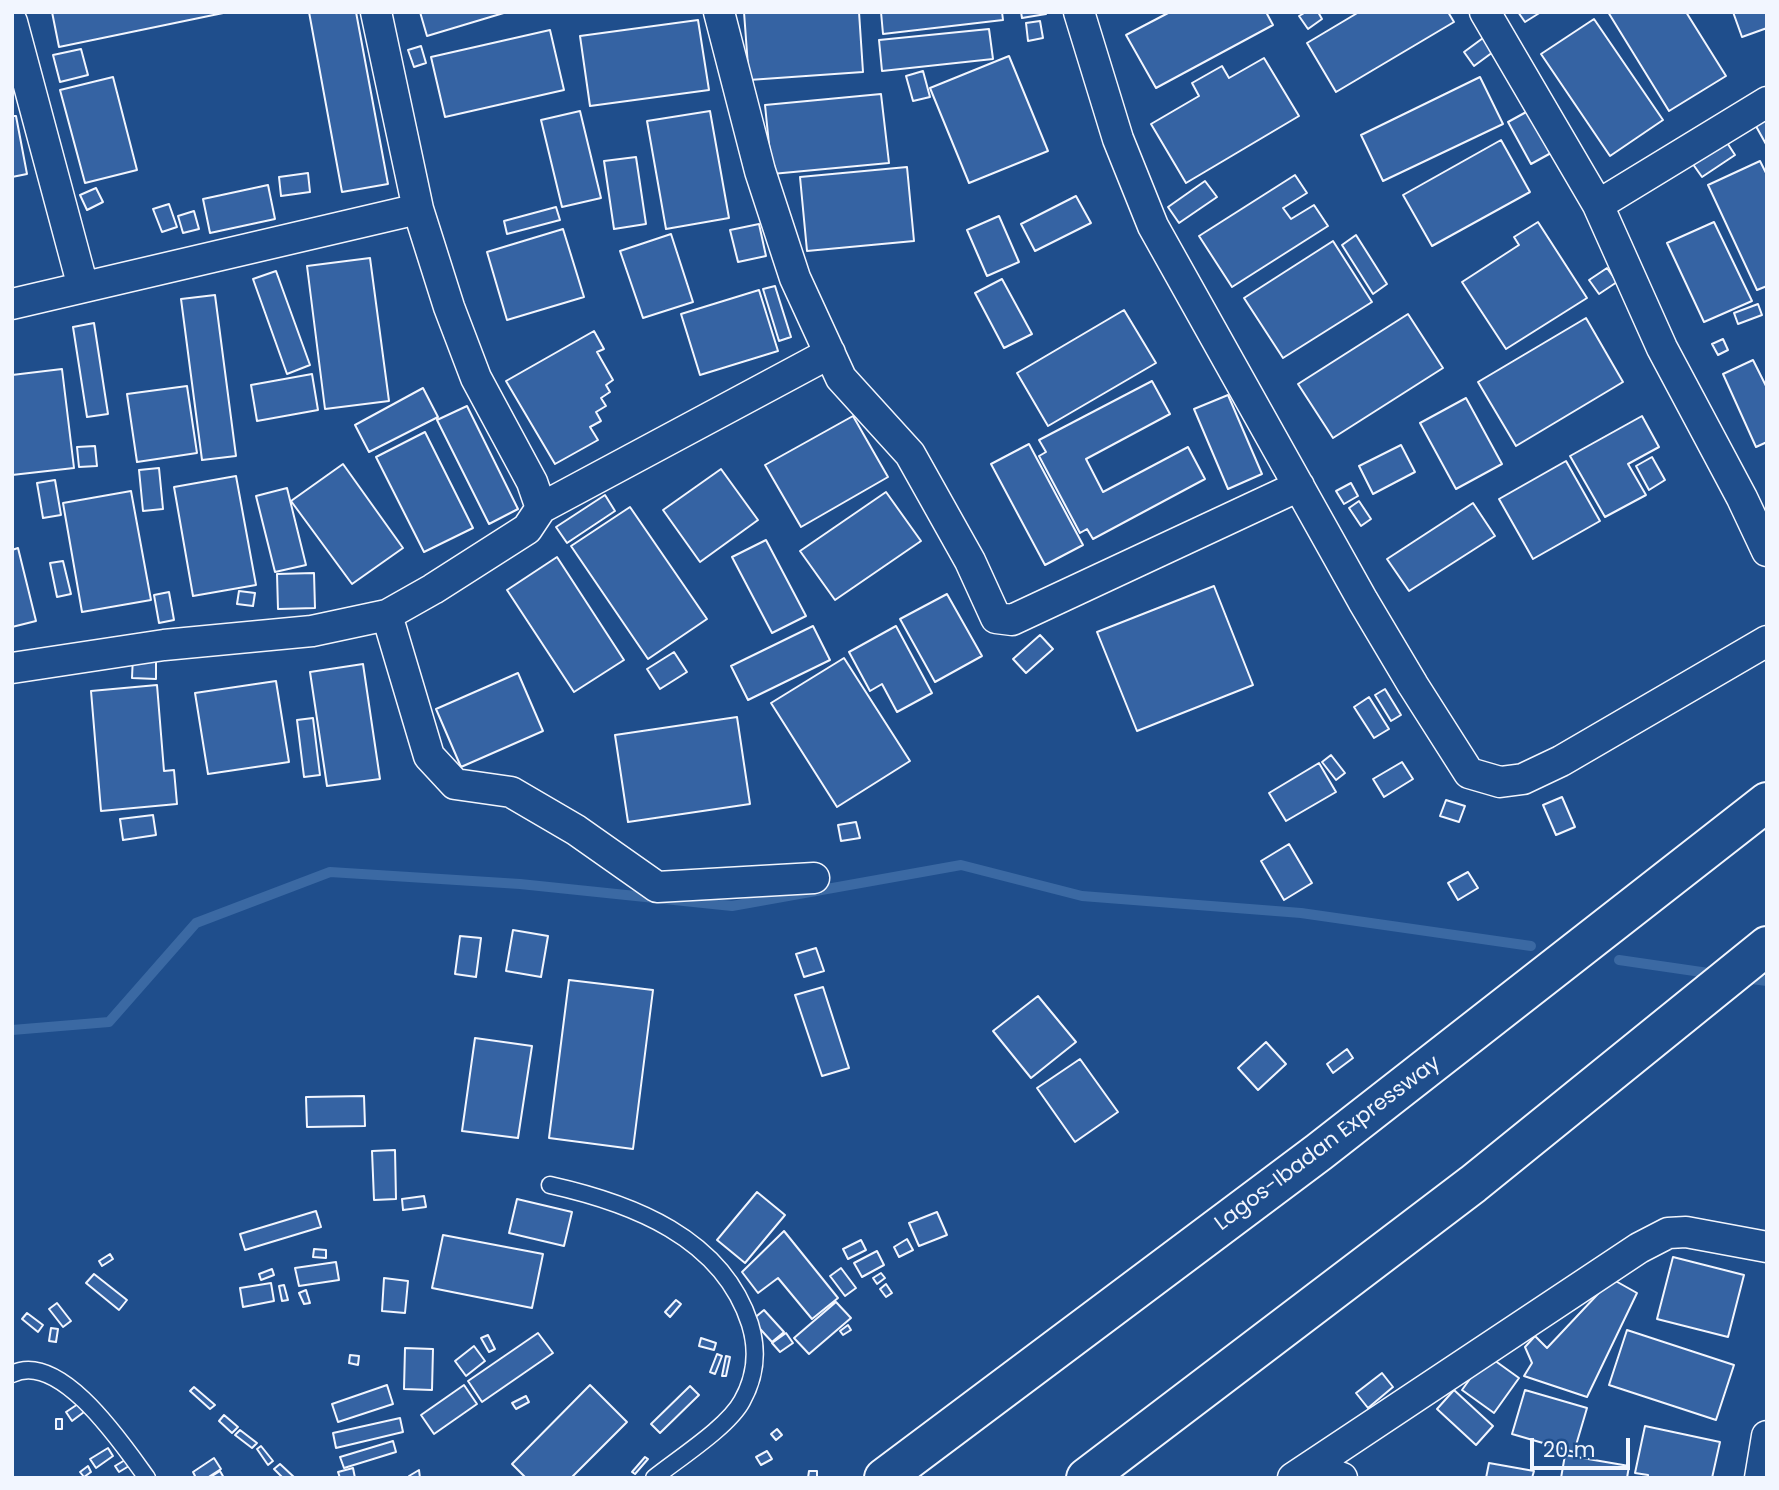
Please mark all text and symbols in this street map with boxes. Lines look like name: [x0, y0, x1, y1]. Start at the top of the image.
street label: Lagos-Ibadan Expressway: [1210, 1051, 1446, 1237]
scale bar: [1534, 1424, 1634, 1468]
text: 20 m: [1543, 1435, 1596, 1464]

